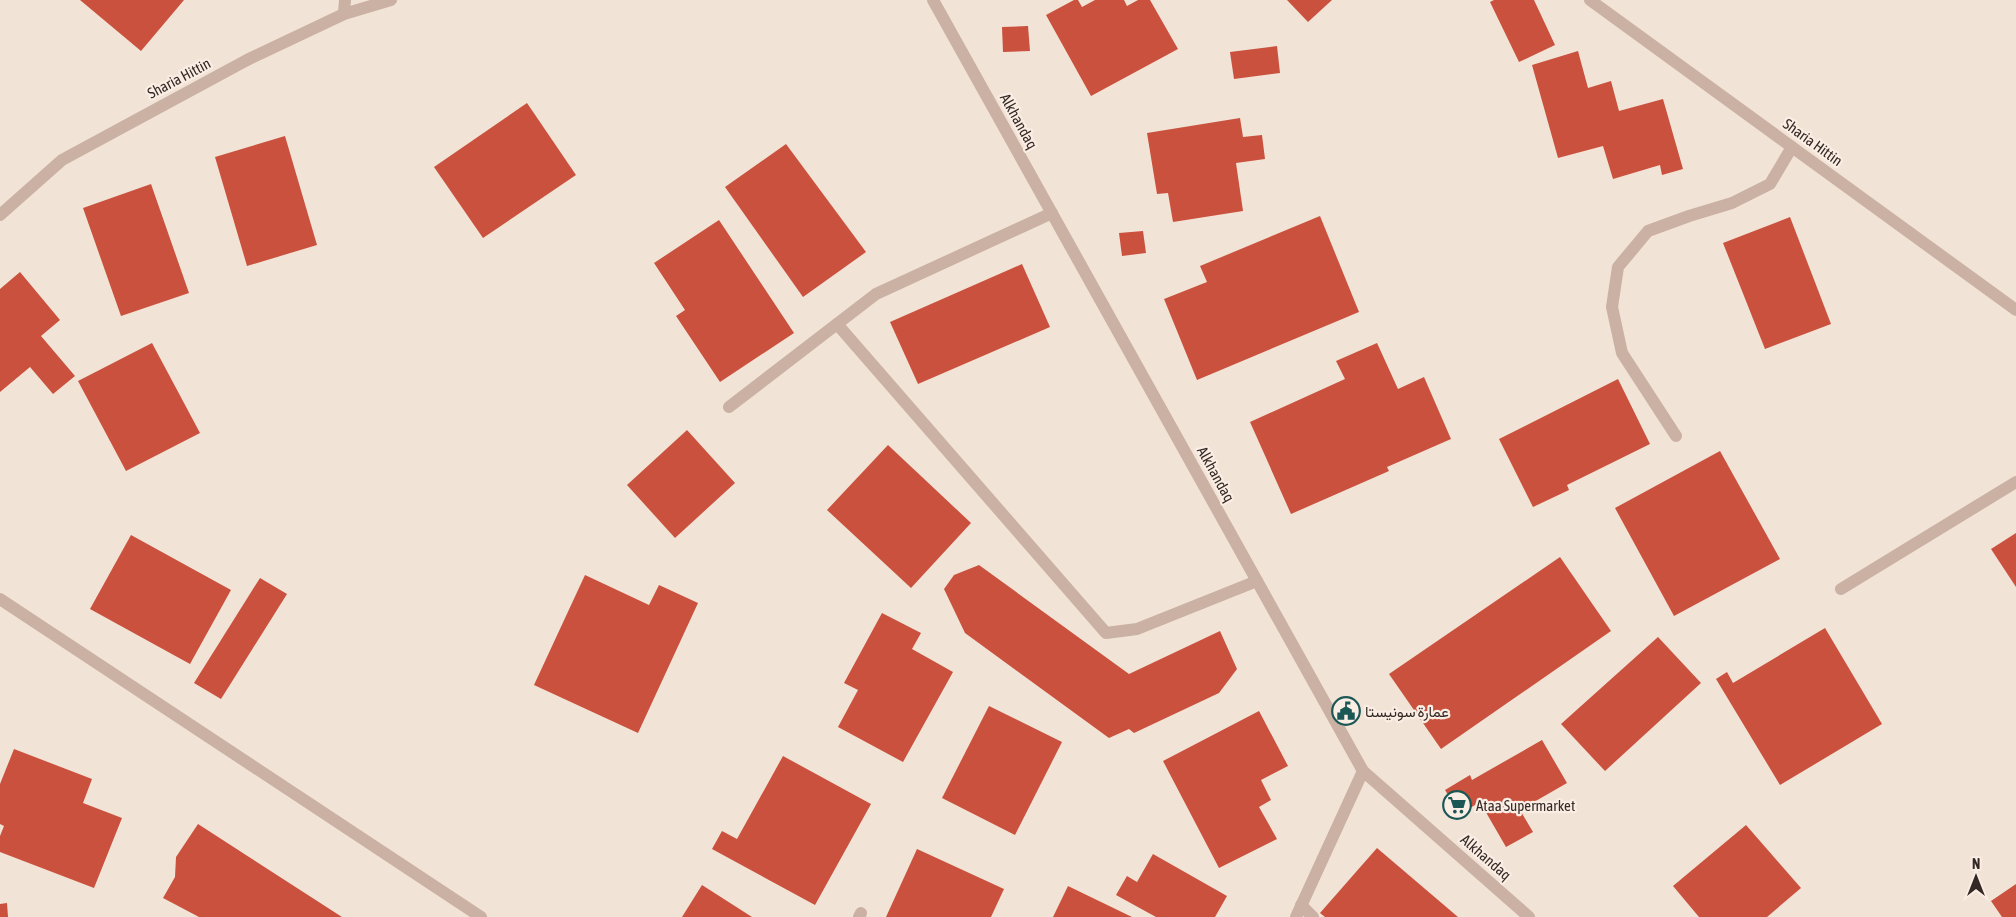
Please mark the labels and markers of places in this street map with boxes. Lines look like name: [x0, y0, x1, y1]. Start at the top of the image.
public building icon: عمارة سونيستا: [1331, 696, 1361, 726]
place label: عمارة سونيستا: [1365, 703, 1449, 721]
supermarket icon: Ataa Supermarket: [1442, 790, 1472, 820]
place label: Ataa Supermarket: [1476, 797, 1575, 814]

